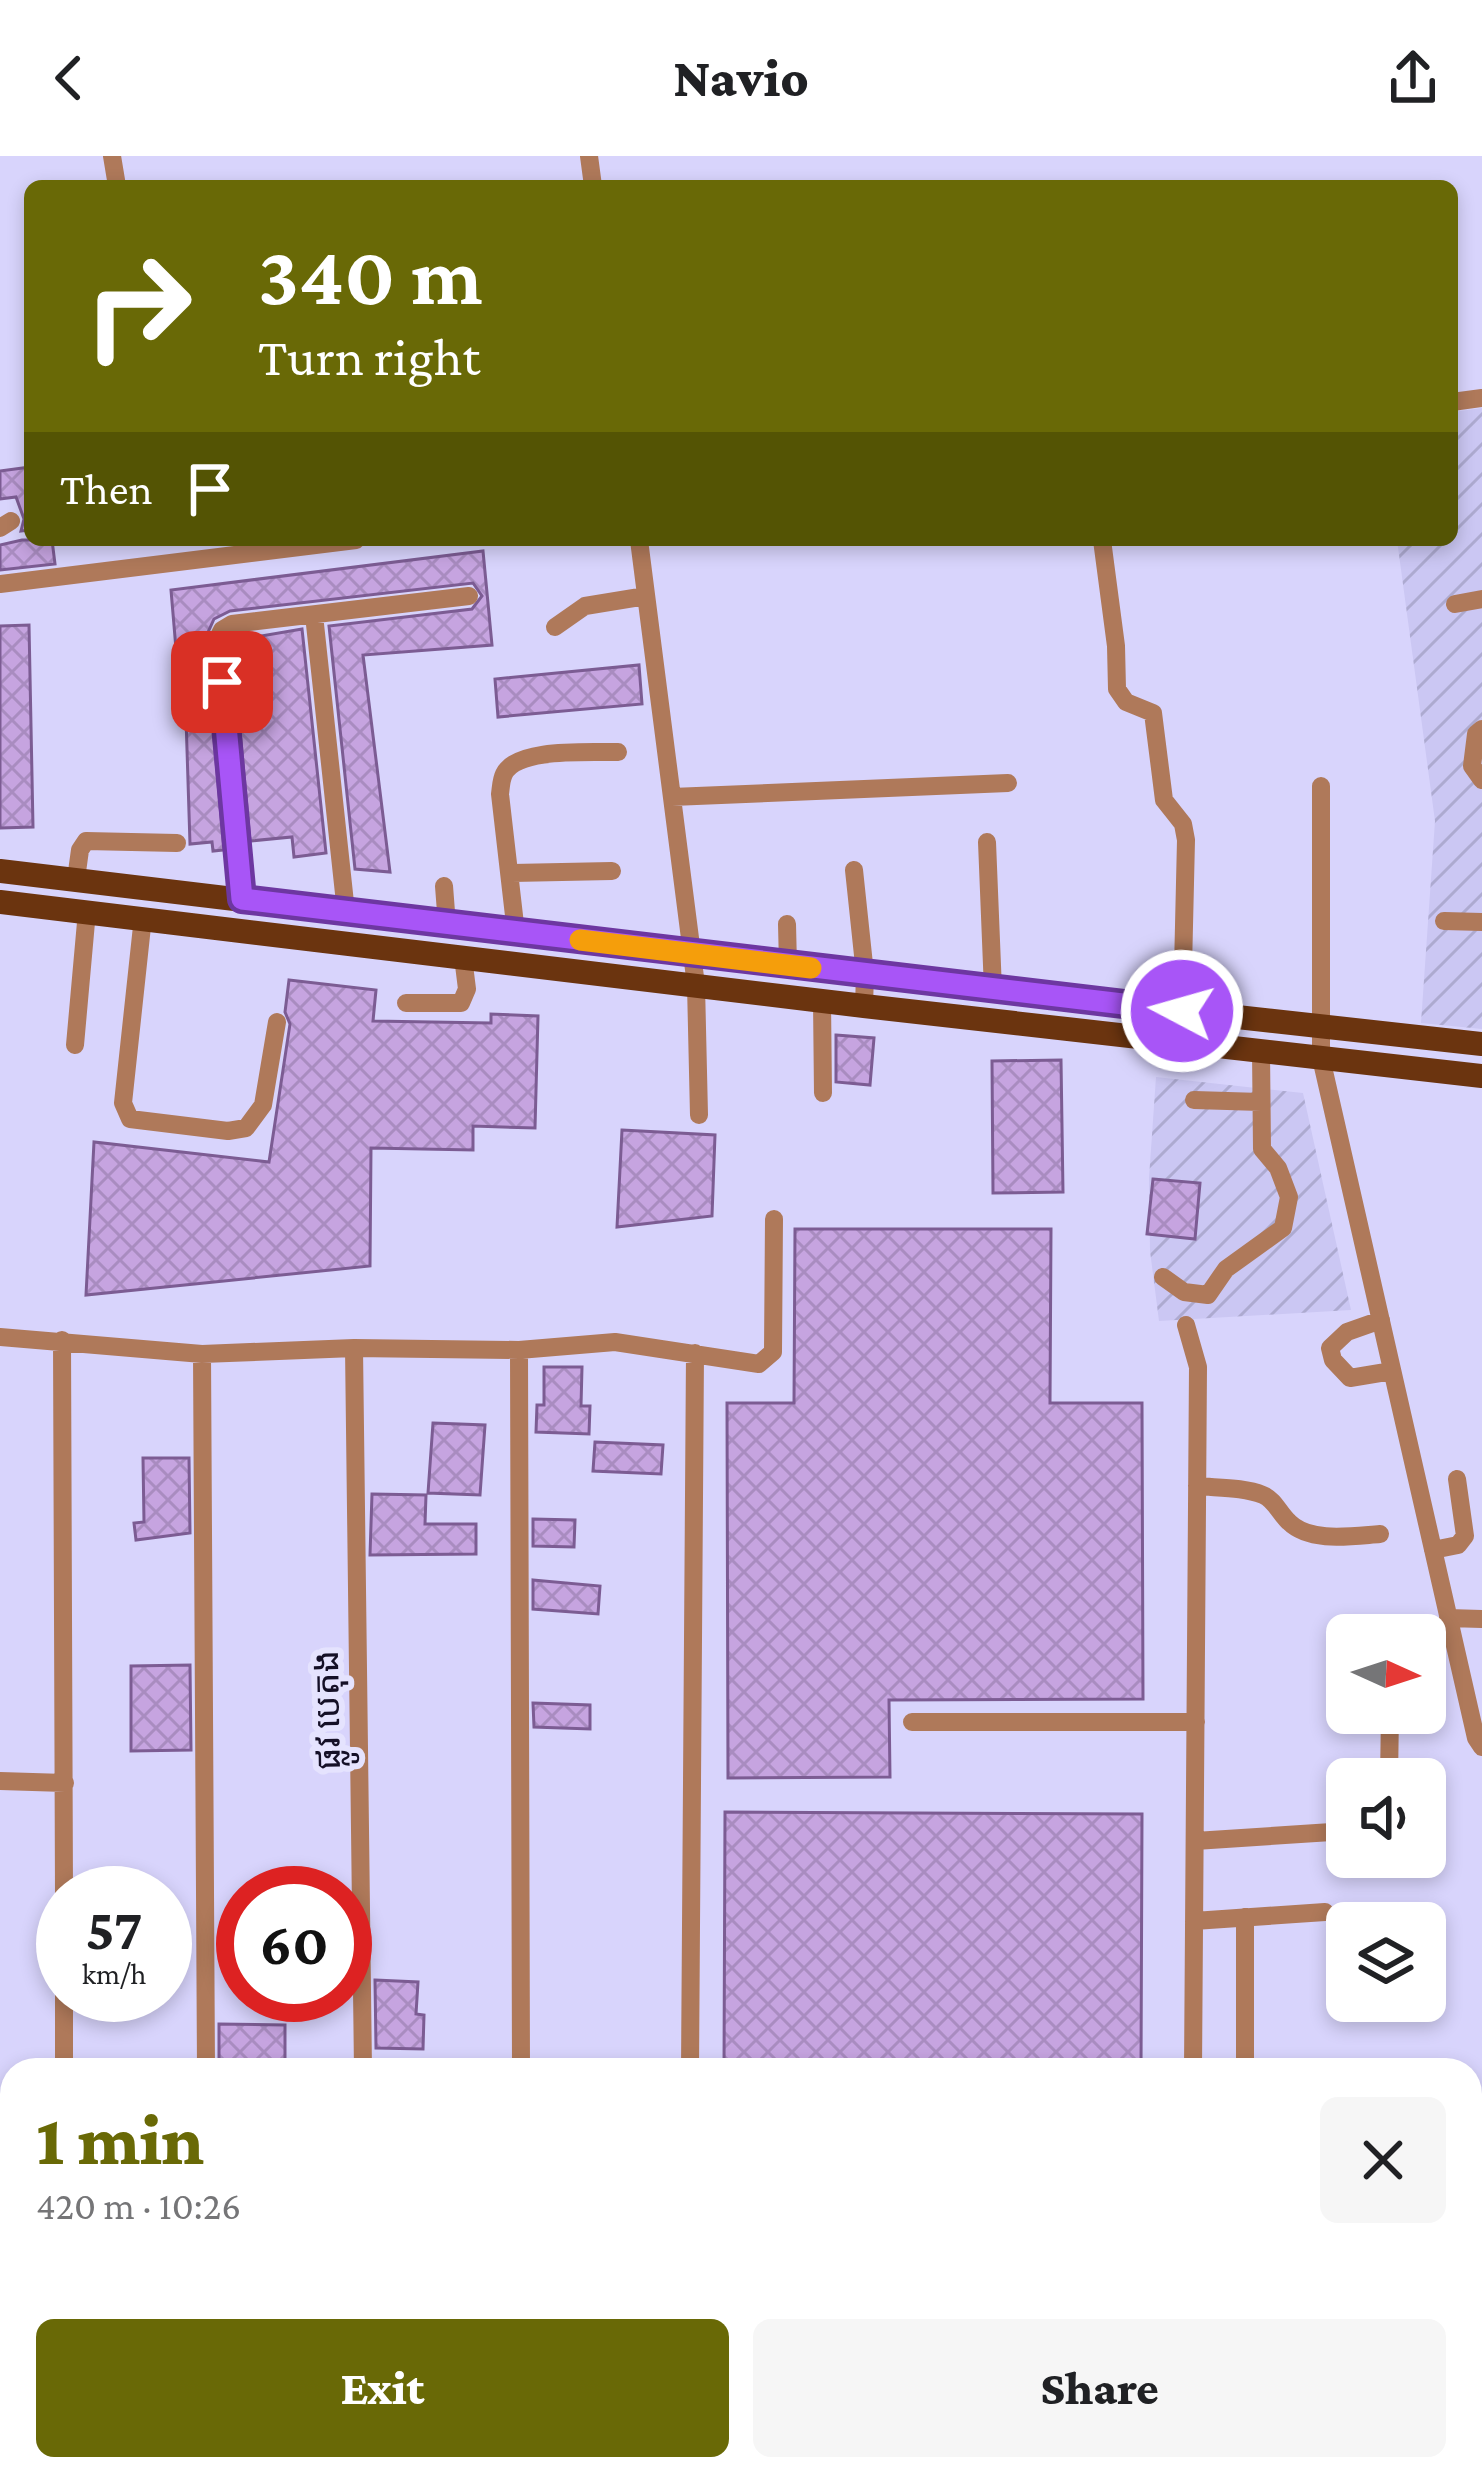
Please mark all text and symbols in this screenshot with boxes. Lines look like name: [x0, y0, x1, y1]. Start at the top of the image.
icon: back: [36, 45, 102, 111]
icon: share: [1380, 45, 1446, 111]
text: Navio: [673, 48, 809, 108]
icon: right: [60, 228, 216, 384]
text: 340 m: [258, 229, 483, 322]
text: Turn right: [258, 327, 480, 387]
icon: arrive: [177, 456, 243, 522]
text: Then: [60, 464, 153, 514]
pin: [171, 631, 273, 733]
icon: arrive: [189, 649, 255, 715]
position arrow: [1119, 948, 1245, 1074]
north arrow: [1326, 1614, 1446, 1734]
map controls: [1326, 1614, 1446, 2022]
street label: ផ្លូវ បេតុង: [306, 1649, 360, 1770]
button: sound: [1326, 1758, 1446, 1878]
speed limit sign: 60: [216, 1866, 372, 2022]
text: 57: [86, 1895, 143, 1962]
button: layers: [1326, 1902, 1446, 2022]
text: km/h: [82, 1957, 146, 1990]
button: close: [1320, 2097, 1446, 2223]
text: 1 min: [36, 2099, 204, 2179]
text: 420 m · 10:26: [36, 2184, 241, 2227]
button: Exit: [36, 2319, 729, 2457]
button: Share: [753, 2319, 1446, 2457]

